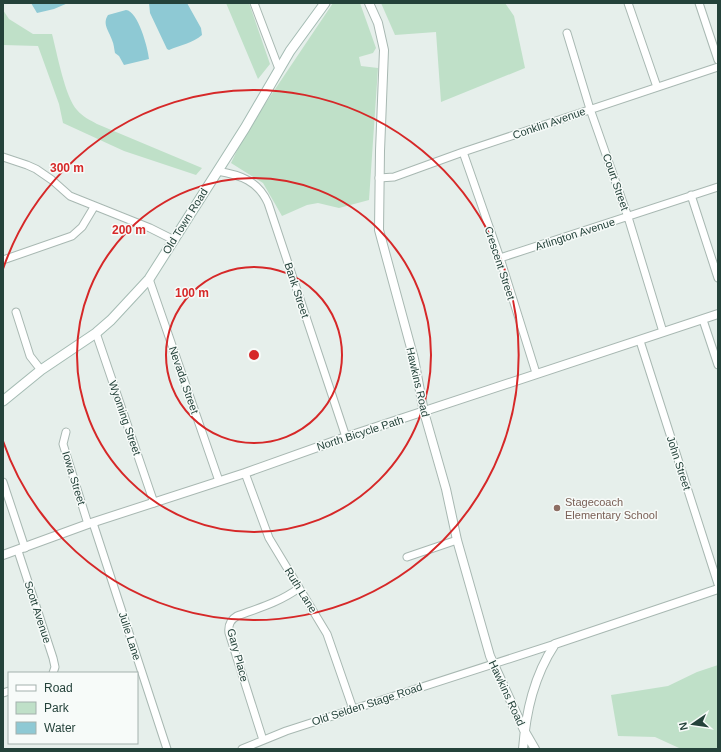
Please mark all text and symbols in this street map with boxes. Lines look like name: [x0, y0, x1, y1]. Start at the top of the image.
street label: Conklin Avenue: [511, 105, 587, 141]
street label: Court Street: [601, 152, 631, 212]
text: 300 m: [50, 161, 84, 175]
street label: Old Town Road: [160, 186, 210, 256]
street label: Arlington Avenue: [534, 215, 616, 253]
text: 200 m: [112, 223, 146, 237]
street label: Crescent Street: [482, 225, 518, 301]
street label: Bank Street: [282, 261, 312, 319]
text: 100 m: [175, 286, 209, 300]
street label: Nevada Street: [167, 345, 201, 415]
street label: Hawkins Road: [404, 346, 432, 418]
centre of rings: [247, 348, 261, 362]
street label: Wyoming Street: [107, 379, 143, 457]
street label: North Bicycle Path: [315, 413, 405, 453]
street label: John Street: [665, 434, 693, 492]
street label: Iowa Street: [60, 450, 88, 506]
place label: Stagecoach Elementary School: [565, 496, 657, 521]
marker: Stagecoach Elementary School: [552, 503, 562, 513]
street label: Ruth Lane: [282, 565, 320, 615]
street label: Scott Avenue: [22, 579, 54, 645]
street label: Julie Lane: [117, 610, 143, 662]
street label: Gary Place: [225, 627, 251, 683]
street label: Hawkins Road: [487, 658, 527, 728]
legend: [8, 672, 138, 744]
street label: Old Selden Stage Road: [310, 680, 424, 728]
text: Road: [44, 681, 73, 695]
text: Park: [44, 701, 70, 715]
north arrow: [673, 704, 713, 744]
text: Water: [44, 721, 76, 735]
text: N: [677, 721, 690, 731]

